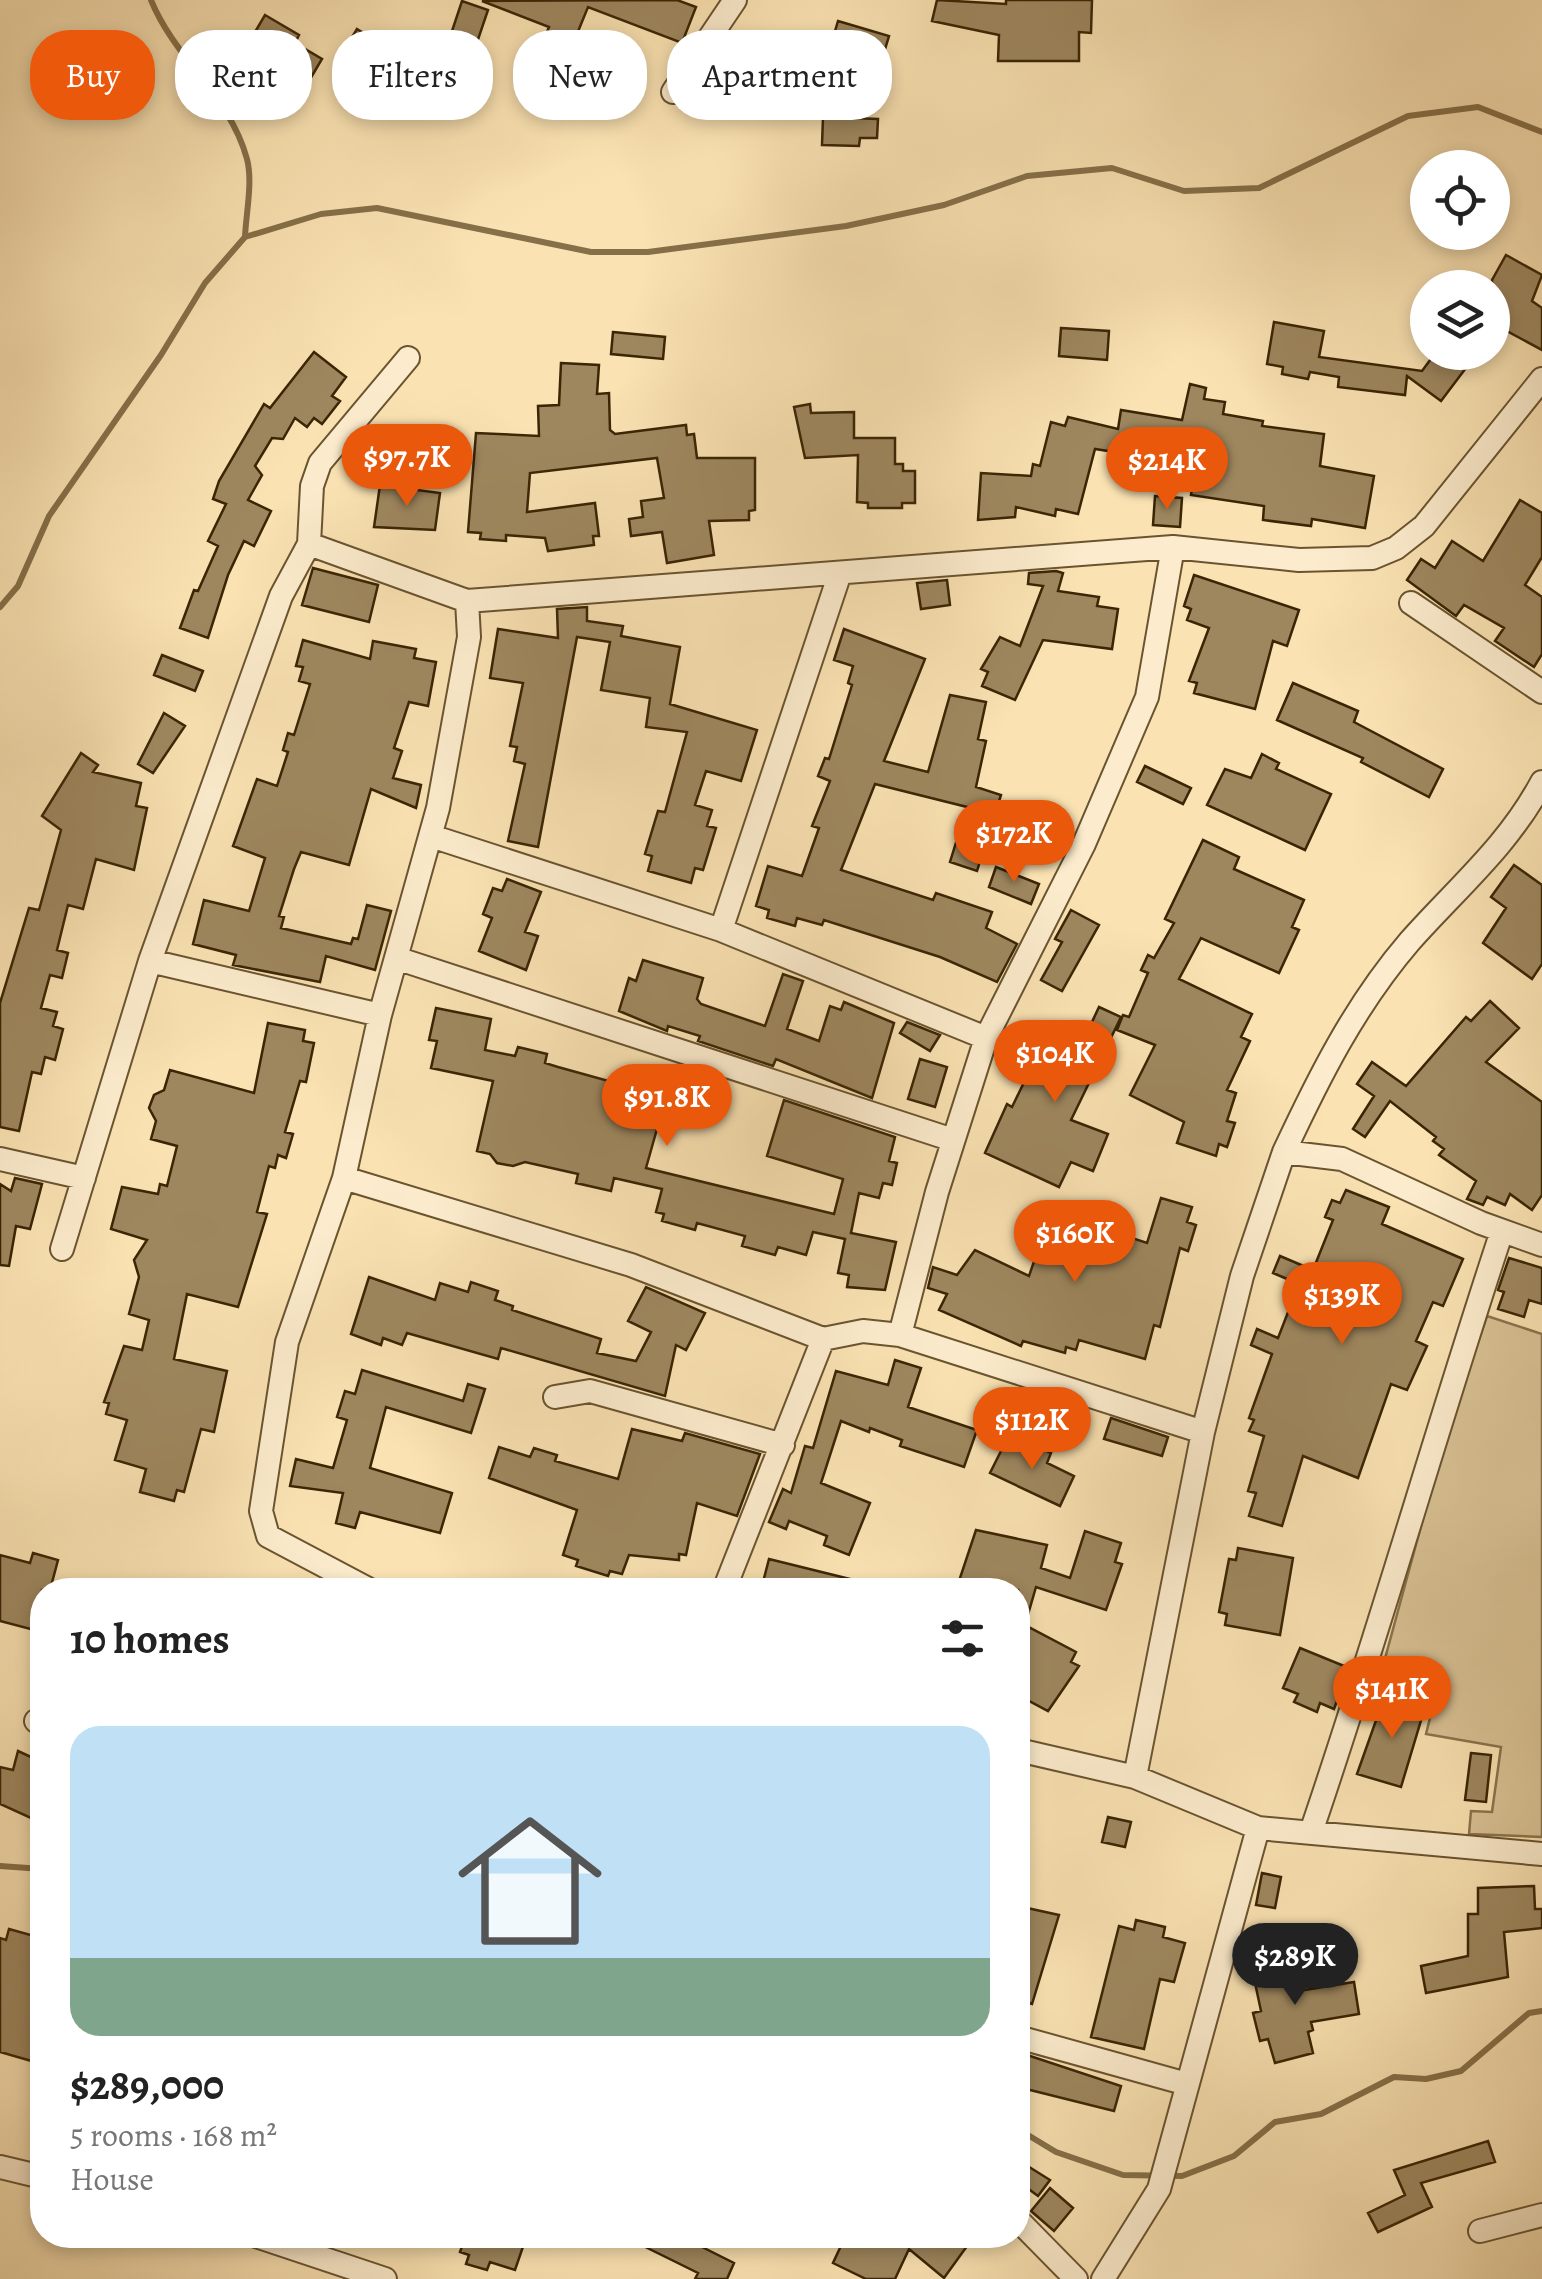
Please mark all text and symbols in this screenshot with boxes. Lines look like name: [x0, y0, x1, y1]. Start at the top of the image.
chip: Buy: [30, 30, 155, 120]
chip: Rent: [175, 30, 312, 120]
chip: Filters: [332, 30, 493, 120]
chip: New: [513, 30, 647, 120]
chip: Apartment: [667, 30, 892, 120]
map controls: [1410, 150, 1510, 370]
button: locate: [1410, 150, 1510, 250]
button: layers: [1410, 270, 1510, 370]
pin: $97.7K: [326, 424, 488, 509]
pin: $214K: [1097, 427, 1237, 512]
text: $97.7K: [364, 434, 450, 478]
text: $214K: [1128, 437, 1206, 481]
pin: $172K: [944, 800, 1084, 885]
text: $172K: [976, 810, 1052, 854]
pin: $104K: [985, 1020, 1125, 1105]
text: $104K: [1016, 1030, 1094, 1074]
pin: $91.8K: [586, 1064, 748, 1149]
text: $91.8K: [624, 1074, 710, 1118]
pin: $160K: [1005, 1200, 1145, 1285]
text: $160K: [1036, 1210, 1114, 1254]
pin: $139K: [1272, 1262, 1412, 1347]
text: $139K: [1304, 1272, 1380, 1316]
pin: $112K: [962, 1387, 1102, 1472]
text: $112K: [995, 1397, 1069, 1441]
text: 10 homes: [70, 1610, 230, 1667]
icon: filters: [935, 1611, 990, 1666]
pin: $141K: [1322, 1656, 1462, 1741]
text: $141K: [1355, 1666, 1429, 1710]
icon: home: [440, 1791, 620, 1971]
pin: $289K: [1225, 1923, 1365, 2008]
text: $289K: [1254, 1933, 1336, 1977]
text: $289,000: [70, 2056, 224, 2113]
text: 5 rooms · 168 m²: [70, 2113, 277, 2157]
text: House: [70, 2157, 154, 2201]

